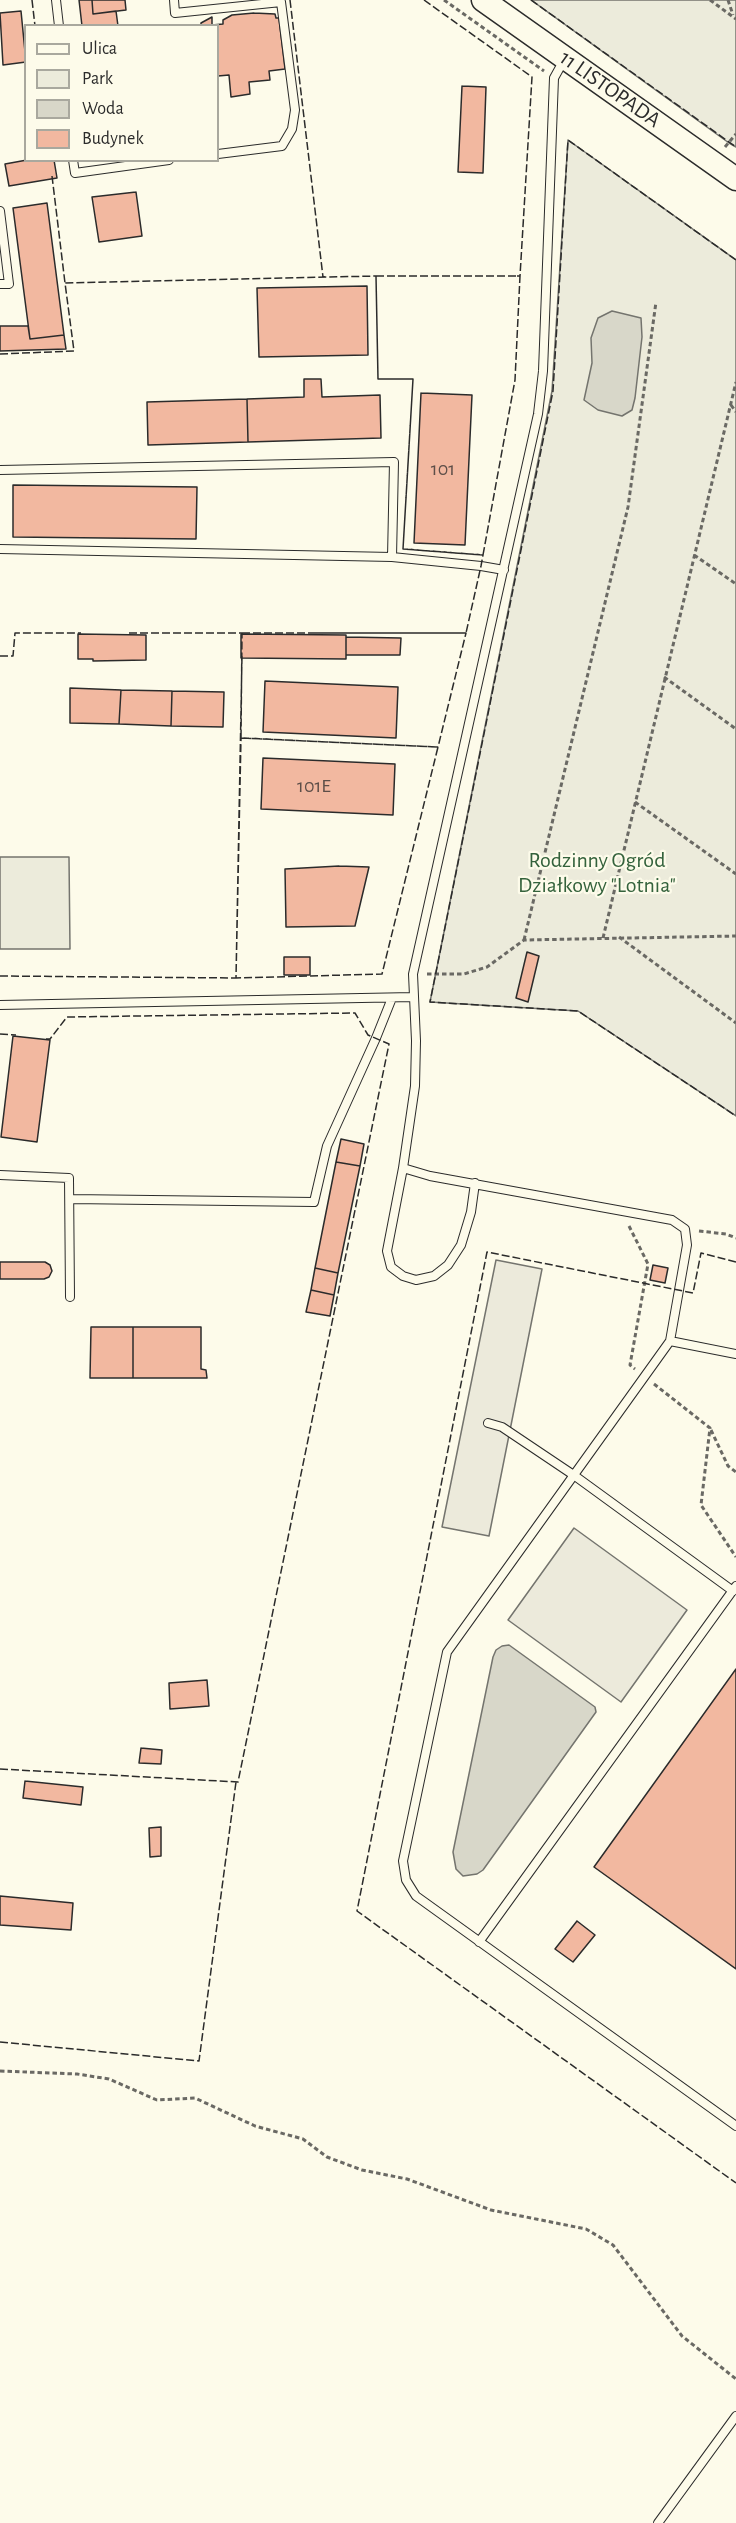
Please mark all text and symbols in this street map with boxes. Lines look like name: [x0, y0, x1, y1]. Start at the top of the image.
legend: [24, 24, 219, 162]
text: Ulica: [82, 40, 117, 58]
street label: 11 LISTOPADA: [554, 45, 666, 133]
text: Park: [82, 70, 113, 88]
text: Woda: [82, 100, 124, 118]
text: Budynek: [82, 130, 144, 148]
house number: 101: [431, 457, 455, 481]
house number: 101E: [297, 774, 331, 798]
park label: Rodzinny Ogród Działkowy "Lotnia": [518, 847, 676, 898]

